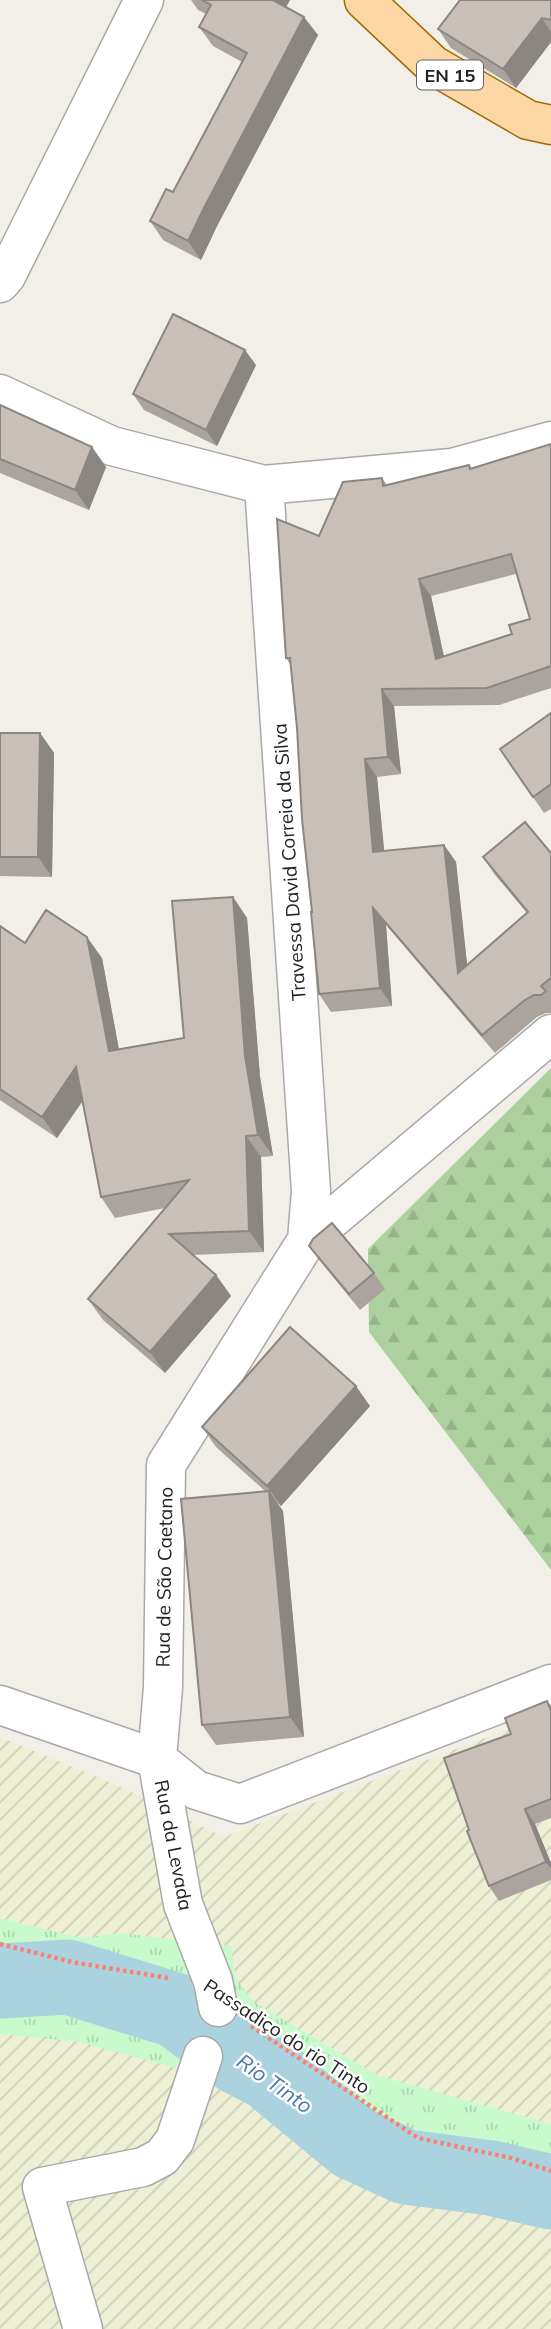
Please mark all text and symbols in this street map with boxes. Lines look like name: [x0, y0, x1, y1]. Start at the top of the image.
road number: EN 15: [417, 60, 483, 90]
street label: Travessa David Correia da Silva: [267, 722, 311, 1002]
street label: Rua de São Caetano: [150, 1486, 178, 1668]
street label: Rua da Levada: [150, 1778, 198, 1912]
street label: Passadiço do rio Tinto: [199, 1973, 375, 2099]
water label: Rio Tinto: [232, 2048, 318, 2118]

